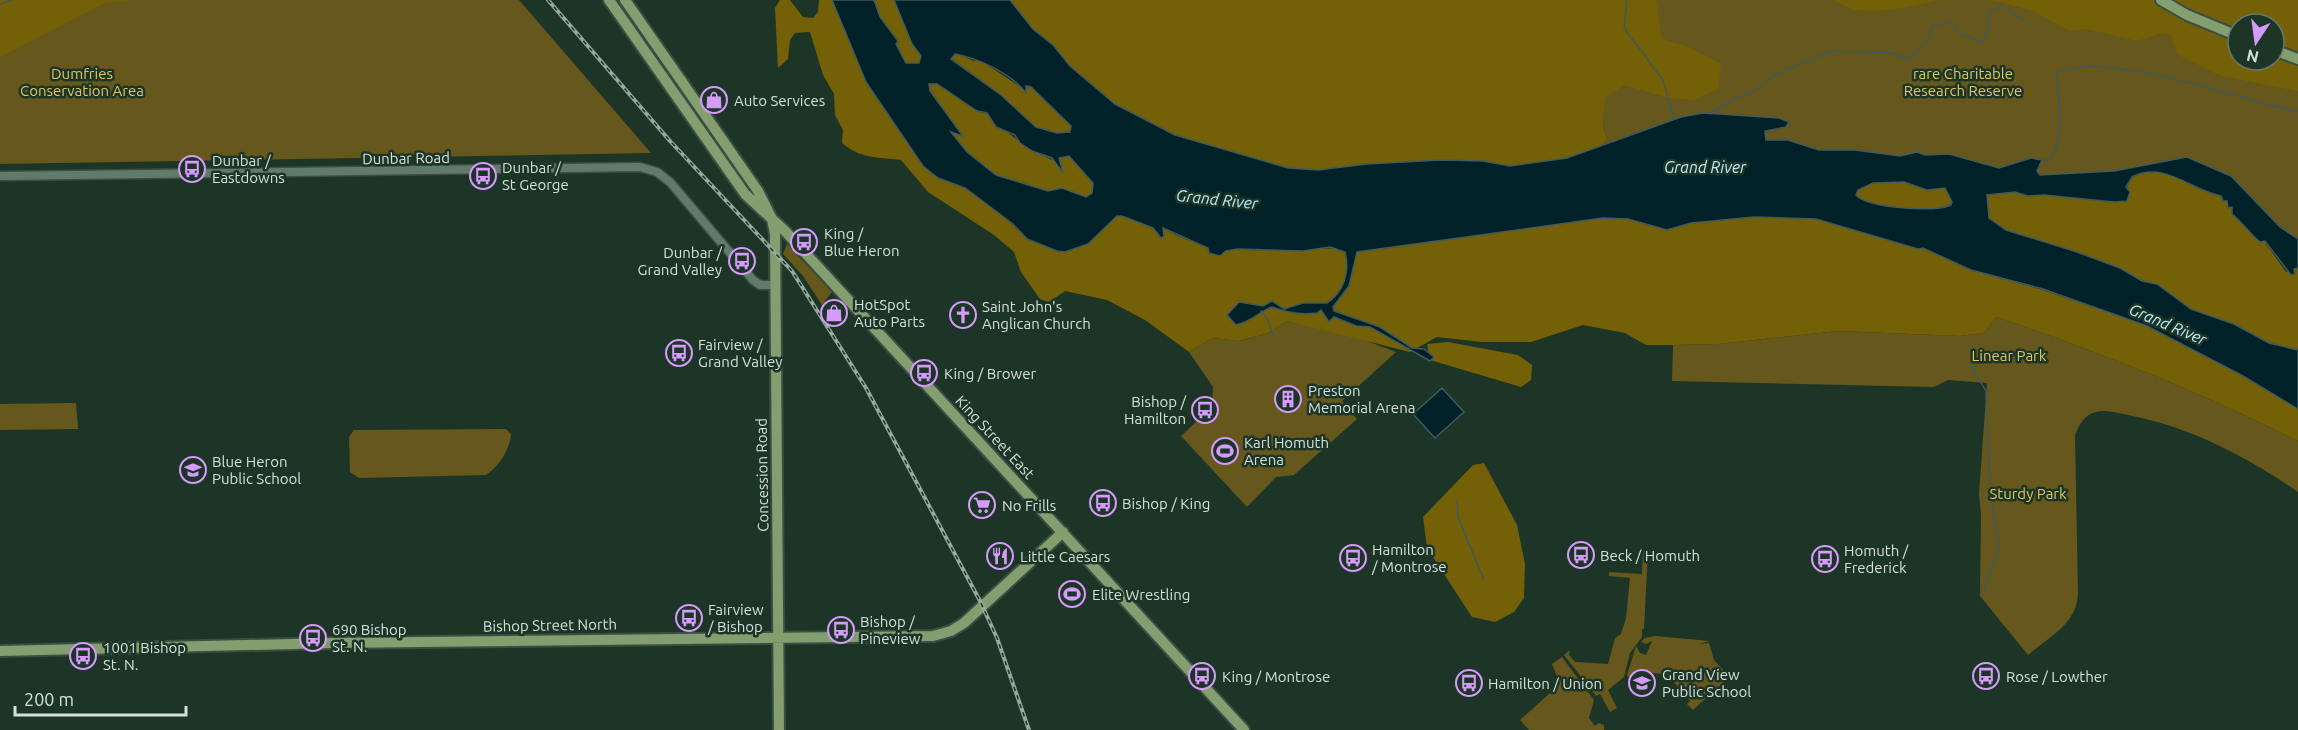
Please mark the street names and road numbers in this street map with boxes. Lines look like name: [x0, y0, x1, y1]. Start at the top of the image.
street label: Dunbar Road: [362, 149, 450, 167]
street label: King Street East: [952, 392, 1038, 482]
street label: Concession Road: [753, 418, 771, 532]
street label: Bishop Street North: [483, 615, 617, 635]

